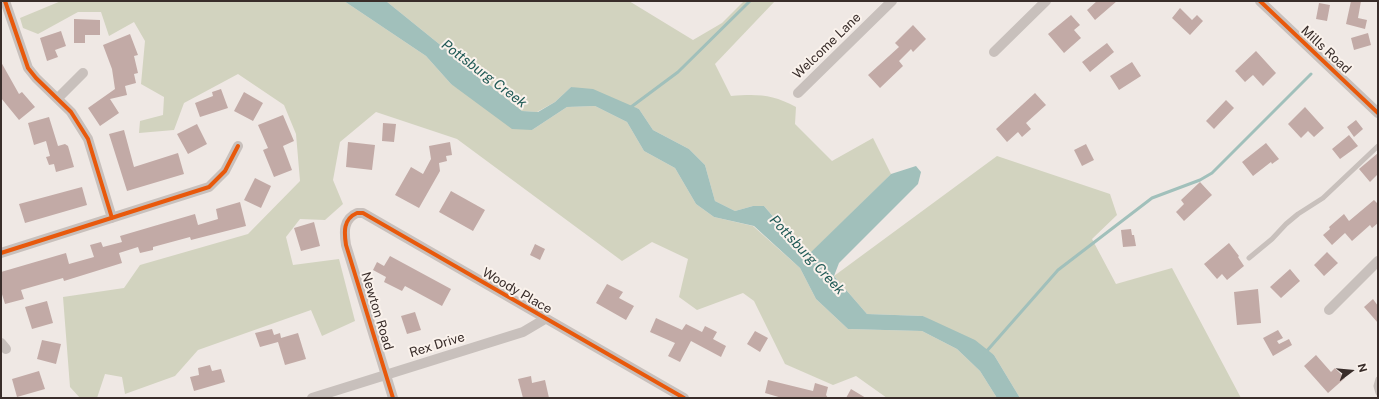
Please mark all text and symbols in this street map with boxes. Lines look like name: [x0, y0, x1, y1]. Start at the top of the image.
street label: Welcome Lane: [790, 10, 864, 82]
street label: Mills Road: [1298, 23, 1354, 77]
water label: Pottsburg Creek: [438, 36, 530, 112]
water label: Pottsburg Creek: [766, 212, 848, 298]
street label: Woody Place: [479, 265, 555, 317]
street label: Newton Road: [358, 270, 396, 352]
street label: Rex Drive: [407, 329, 467, 361]
north arrow: [1331, 351, 1371, 391]
text: N: [1356, 362, 1369, 373]

